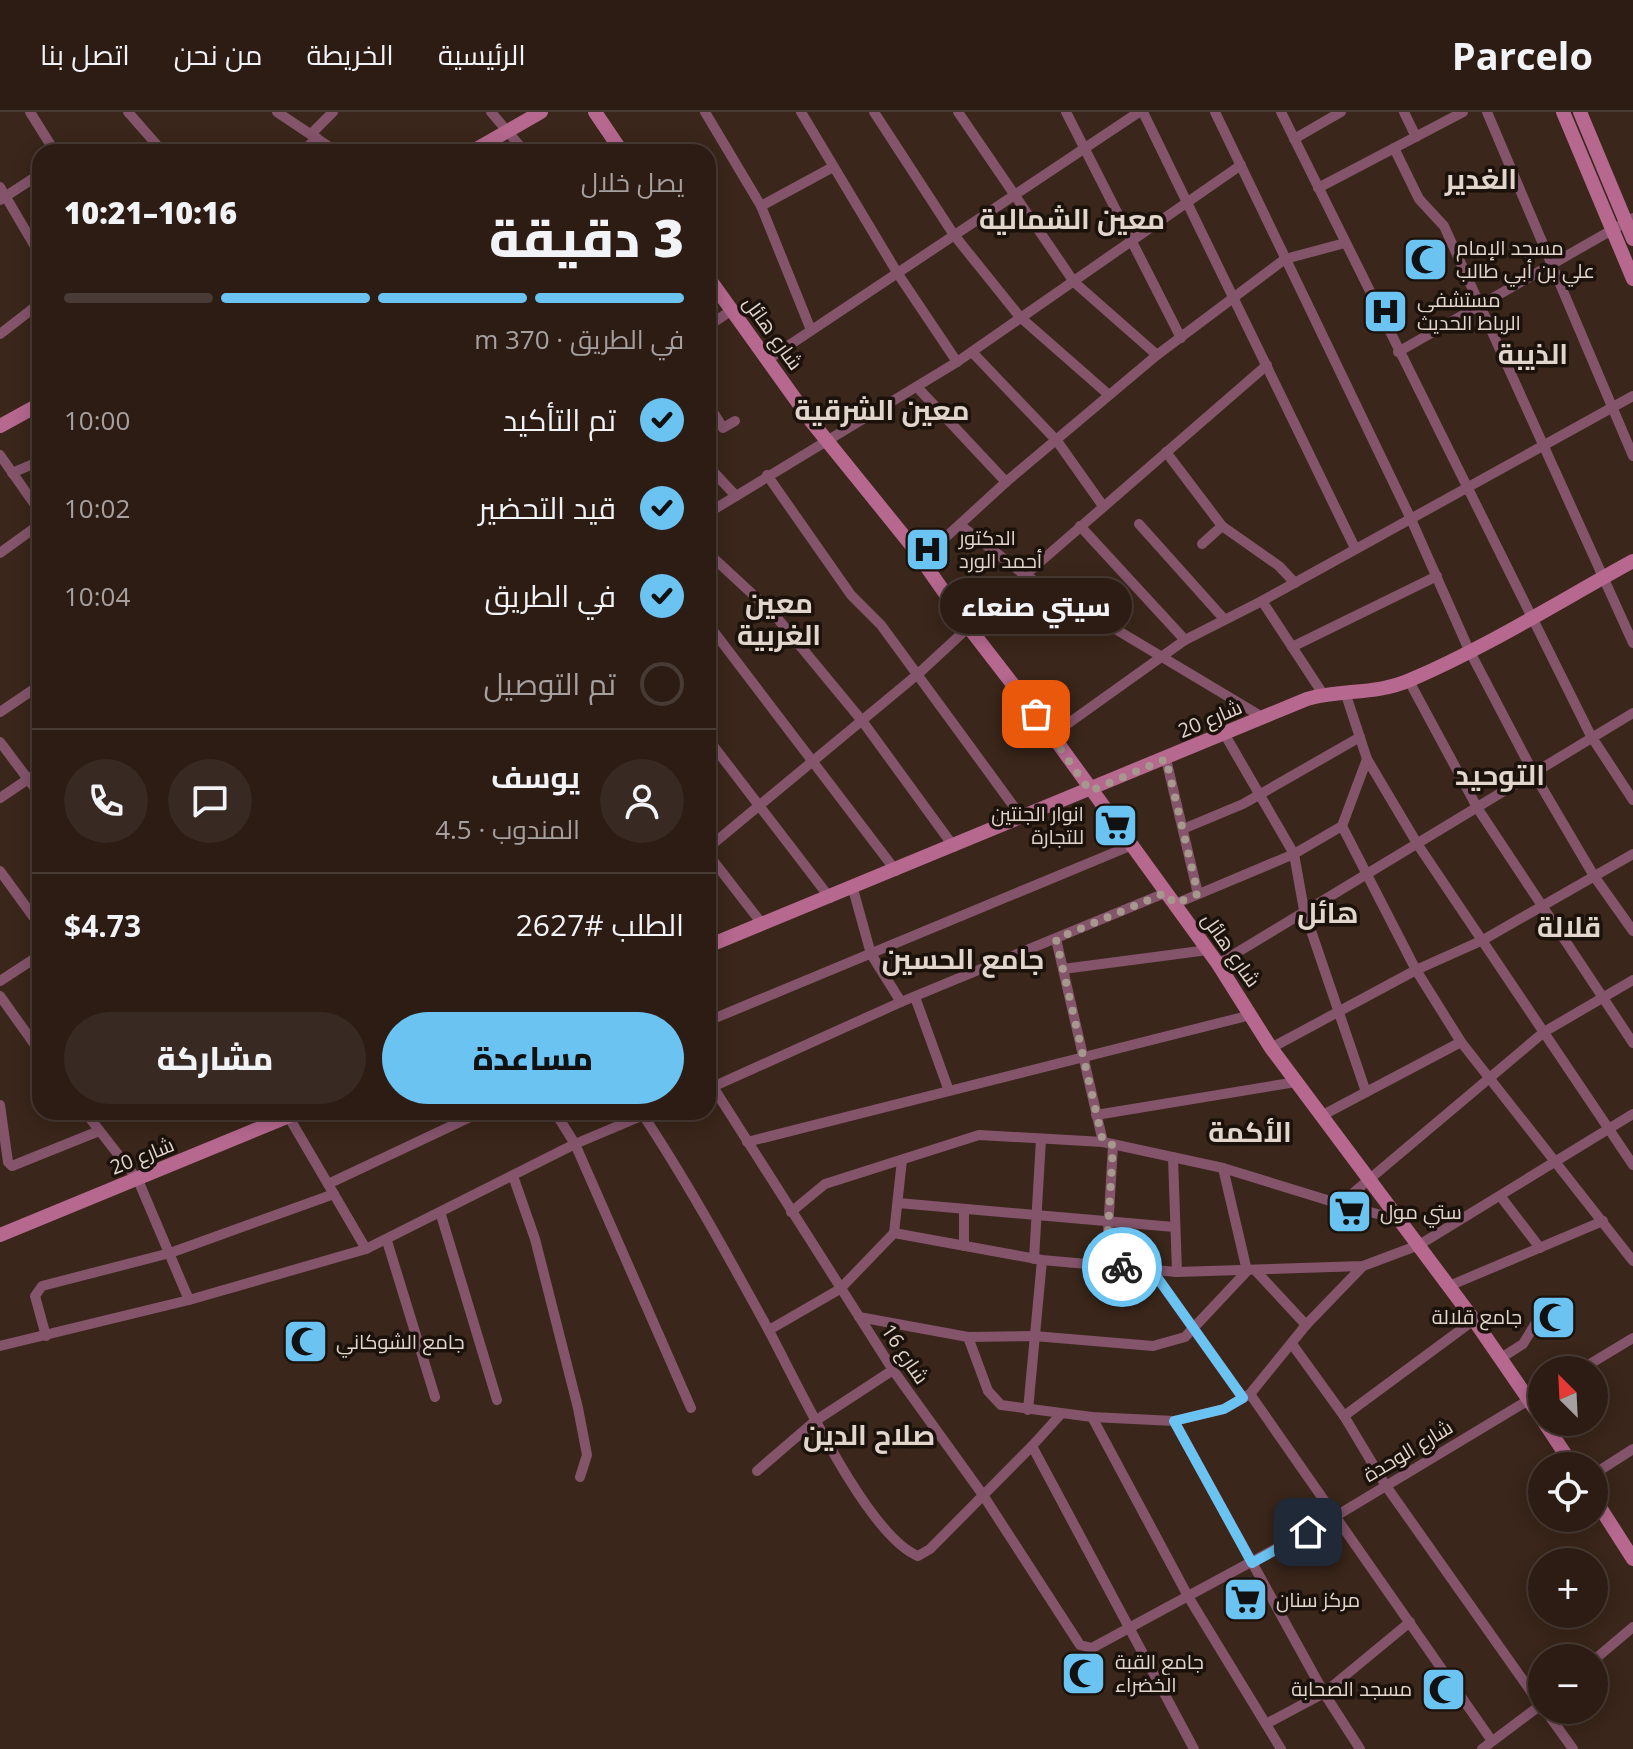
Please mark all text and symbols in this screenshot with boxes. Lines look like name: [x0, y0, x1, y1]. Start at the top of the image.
text: Parcelo: [1452, 29, 1593, 81]
text: اتصل بنا: [40, 35, 130, 73]
text: من نحن: [174, 35, 262, 73]
text: الخريطة: [306, 35, 394, 73]
text: الرئيسية: [438, 35, 526, 73]
district label: الغدير: [1444, 159, 1517, 197]
text: يصل خلال: [581, 164, 684, 200]
text: 10:16–10:21: [64, 192, 237, 233]
district label: معين الشمالية: [979, 199, 1165, 237]
text: 3 دقيقة: [489, 201, 684, 272]
place label: مسجد الإمام علي بن أبي طالب: [1456, 234, 1595, 287]
mosque icon: مسجد الإمام علي بن أبي طالب: [1401, 236, 1449, 284]
place label: مستشفى الرباط الحديث: [1417, 286, 1521, 336]
hospital icon: مستشفى الرباط الحديث: [1362, 288, 1410, 336]
street label: شارع هائل: [737, 290, 809, 376]
text: في الطريق · 370 m: [474, 321, 684, 357]
district label: الذيبة: [1498, 334, 1568, 372]
district label: معين الشرقية: [794, 390, 970, 428]
icon: check: [640, 398, 684, 442]
text: تم التأكيد: [503, 399, 616, 440]
text: 10:00: [64, 402, 130, 438]
icon: check: [640, 486, 684, 530]
text: قيد التحضير: [478, 487, 616, 528]
text: 10:02: [64, 490, 130, 526]
place label: الدكتور أحمد الورد: [958, 524, 1042, 574]
hospital icon: الدكتور أحمد الورد: [904, 525, 952, 573]
icon: check: [640, 574, 684, 618]
text: في الطريق: [484, 575, 616, 616]
text: 10:04: [64, 578, 130, 614]
callout: سيتي صنعاء: [940, 578, 1132, 634]
district label: معين الغربية: [737, 583, 821, 653]
text: سيتي صنعاء: [961, 588, 1111, 624]
text: تم التوصيل: [484, 663, 616, 704]
pin: [1002, 680, 1070, 748]
icon: bag: [1014, 692, 1058, 736]
street label: شارع 20: [1174, 693, 1246, 745]
district label: التوحيد: [1455, 755, 1545, 793]
text: يوسف: [491, 756, 580, 797]
button: phone: [64, 759, 148, 843]
button: chat: [168, 759, 252, 843]
button: person: [600, 759, 684, 843]
place label: انوار الجنتين للتجارة: [991, 800, 1084, 850]
supermarket icon: انوار الجنتين للتجارة: [1091, 801, 1139, 849]
text: المندوب · 4.5: [435, 811, 580, 847]
district label: هائل: [1297, 893, 1359, 931]
text: الطلب #2627: [516, 904, 684, 945]
text: $4.73: [64, 905, 141, 946]
street label: شارع هائل: [1195, 907, 1267, 993]
district label: قلالة: [1537, 907, 1601, 945]
district label: جامع الحسين: [882, 939, 1044, 978]
button: مشاركة: [64, 1012, 366, 1104]
button: مساعدة: [382, 1012, 684, 1104]
district label: الأكمة: [1208, 1112, 1292, 1150]
street label: شارع 20: [106, 1131, 178, 1181]
supermarket icon: ستي مول: [1325, 1188, 1373, 1236]
place label: ستي مول: [1380, 1198, 1462, 1228]
courier: [1082, 1227, 1162, 1307]
icon: bike: [1100, 1245, 1144, 1289]
mosque icon: جامع قلالة: [1529, 1293, 1577, 1341]
place label: جامع قلالة: [1432, 1303, 1522, 1331]
mosque icon: جامع الشوكاني: [281, 1318, 329, 1366]
street label: شارع 16: [875, 1318, 935, 1390]
place label: جامع الشوكاني: [336, 1328, 465, 1358]
north arrow: [1528, 1356, 1608, 1436]
map controls: [1528, 1356, 1608, 1724]
street label: شارع الوحدة: [1358, 1413, 1458, 1489]
district label: صلاح الدين: [803, 1415, 935, 1454]
button: locate: [1528, 1452, 1608, 1532]
pin: [1274, 1498, 1342, 1566]
icon: home: [1286, 1510, 1330, 1554]
button: +: [1528, 1548, 1608, 1628]
supermarket icon: مركز سنان: [1221, 1576, 1269, 1624]
place label: مركز سنان: [1276, 1586, 1360, 1613]
button: −: [1528, 1644, 1608, 1724]
place label: جامع القبة الخضراء: [1115, 1648, 1204, 1698]
mosque icon: جامع القبة الخضراء: [1060, 1650, 1108, 1698]
mosque icon: مسجد الصحابة: [1419, 1665, 1467, 1713]
place label: مسجد الصحابة: [1291, 1675, 1412, 1702]

